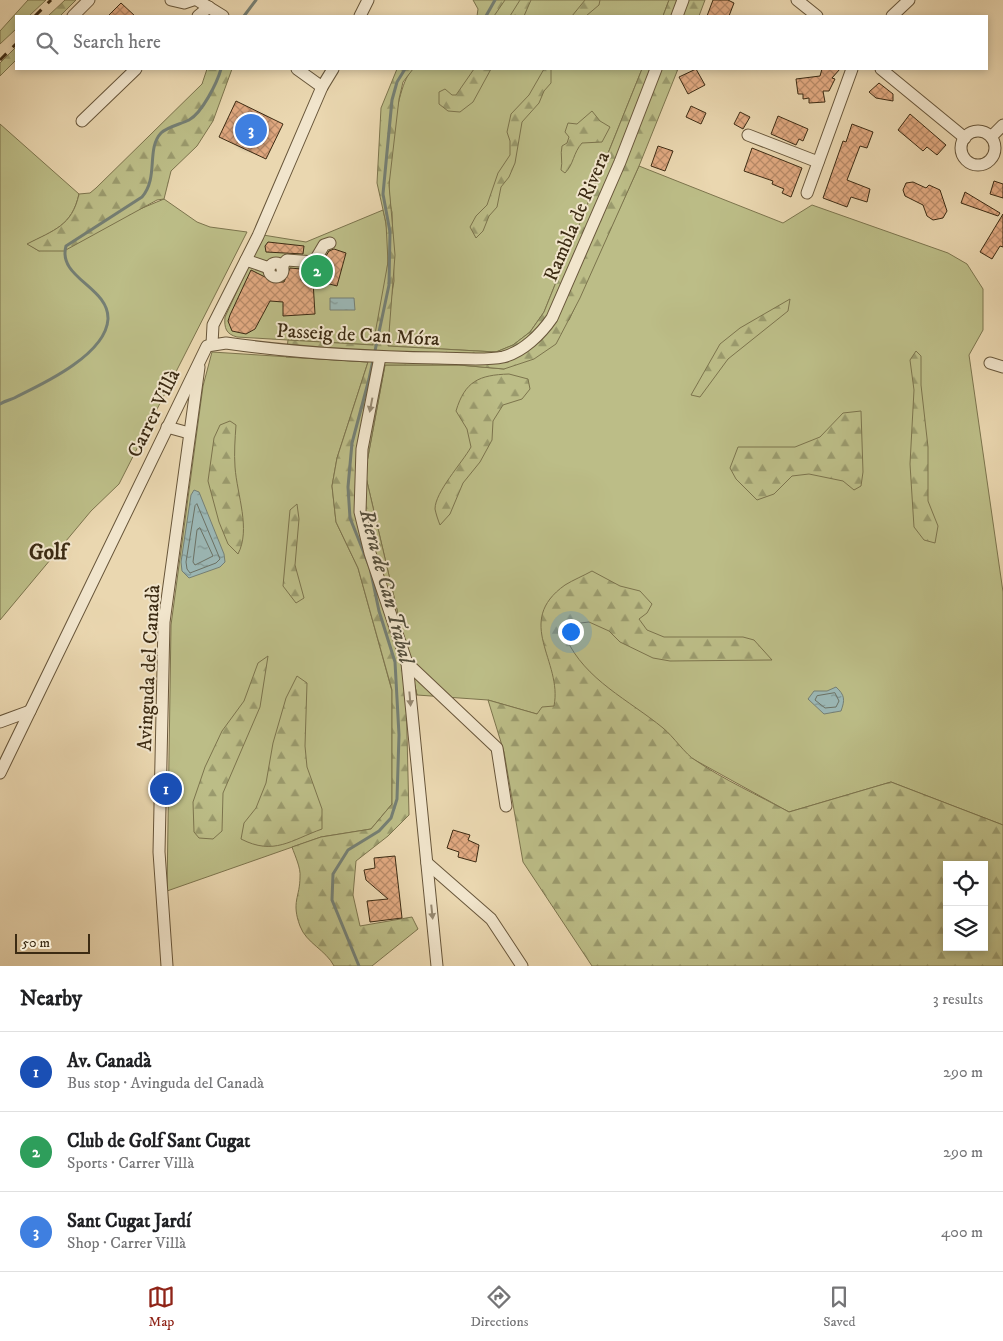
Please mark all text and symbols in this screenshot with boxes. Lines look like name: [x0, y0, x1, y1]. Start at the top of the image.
search box: [15, 15, 988, 70]
icon: search: [33, 29, 61, 57]
text: Search here: [73, 31, 161, 54]
pin: 3: [235, 111, 267, 149]
street label: Rambla de Rivera: [539, 147, 616, 285]
pin: 2: [301, 252, 333, 290]
street label: Passeig de Can Móra: [276, 319, 441, 352]
street label: Carrer Villà: [122, 365, 187, 462]
one-way arrow: [367, 397, 375, 413]
water label: Riera de Can Trabal: [353, 505, 420, 669]
district label: Golf: [29, 540, 70, 566]
street label: Avinguda del Canadà: [133, 584, 166, 752]
your location: [558, 619, 584, 645]
one-way arrow: [406, 691, 414, 707]
pin: 1: [150, 770, 182, 808]
map controls: [943, 861, 988, 951]
button: locate: [943, 861, 988, 906]
one-way arrow: [428, 904, 436, 920]
button: layers: [943, 906, 988, 951]
scale bar: [15, 931, 90, 954]
text: 50 m: [22, 934, 50, 952]
text: Nearby: [20, 986, 82, 1012]
text: 3 results: [933, 989, 983, 1009]
text: Av. Canadà: [67, 1050, 151, 1073]
text: 1: [33, 1062, 39, 1082]
text: 290 m: [943, 1062, 983, 1082]
text: Bus stop · Avinguda del Canadà: [67, 1073, 264, 1093]
text: Club de Golf Sant Cugat: [67, 1130, 250, 1153]
text: 2: [32, 1142, 40, 1162]
text: 290 m: [943, 1142, 983, 1162]
text: Sports · Carrer Villà: [67, 1153, 194, 1173]
text: Sant Cugat Jardí: [67, 1210, 191, 1233]
text: 3: [33, 1222, 39, 1242]
text: 400 m: [941, 1222, 983, 1242]
text: Shop · Carrer Villà: [67, 1233, 186, 1253]
tab: Map: [147, 1283, 175, 1331]
tab: Directions: [470, 1283, 528, 1331]
tab: Saved: [823, 1283, 856, 1331]

